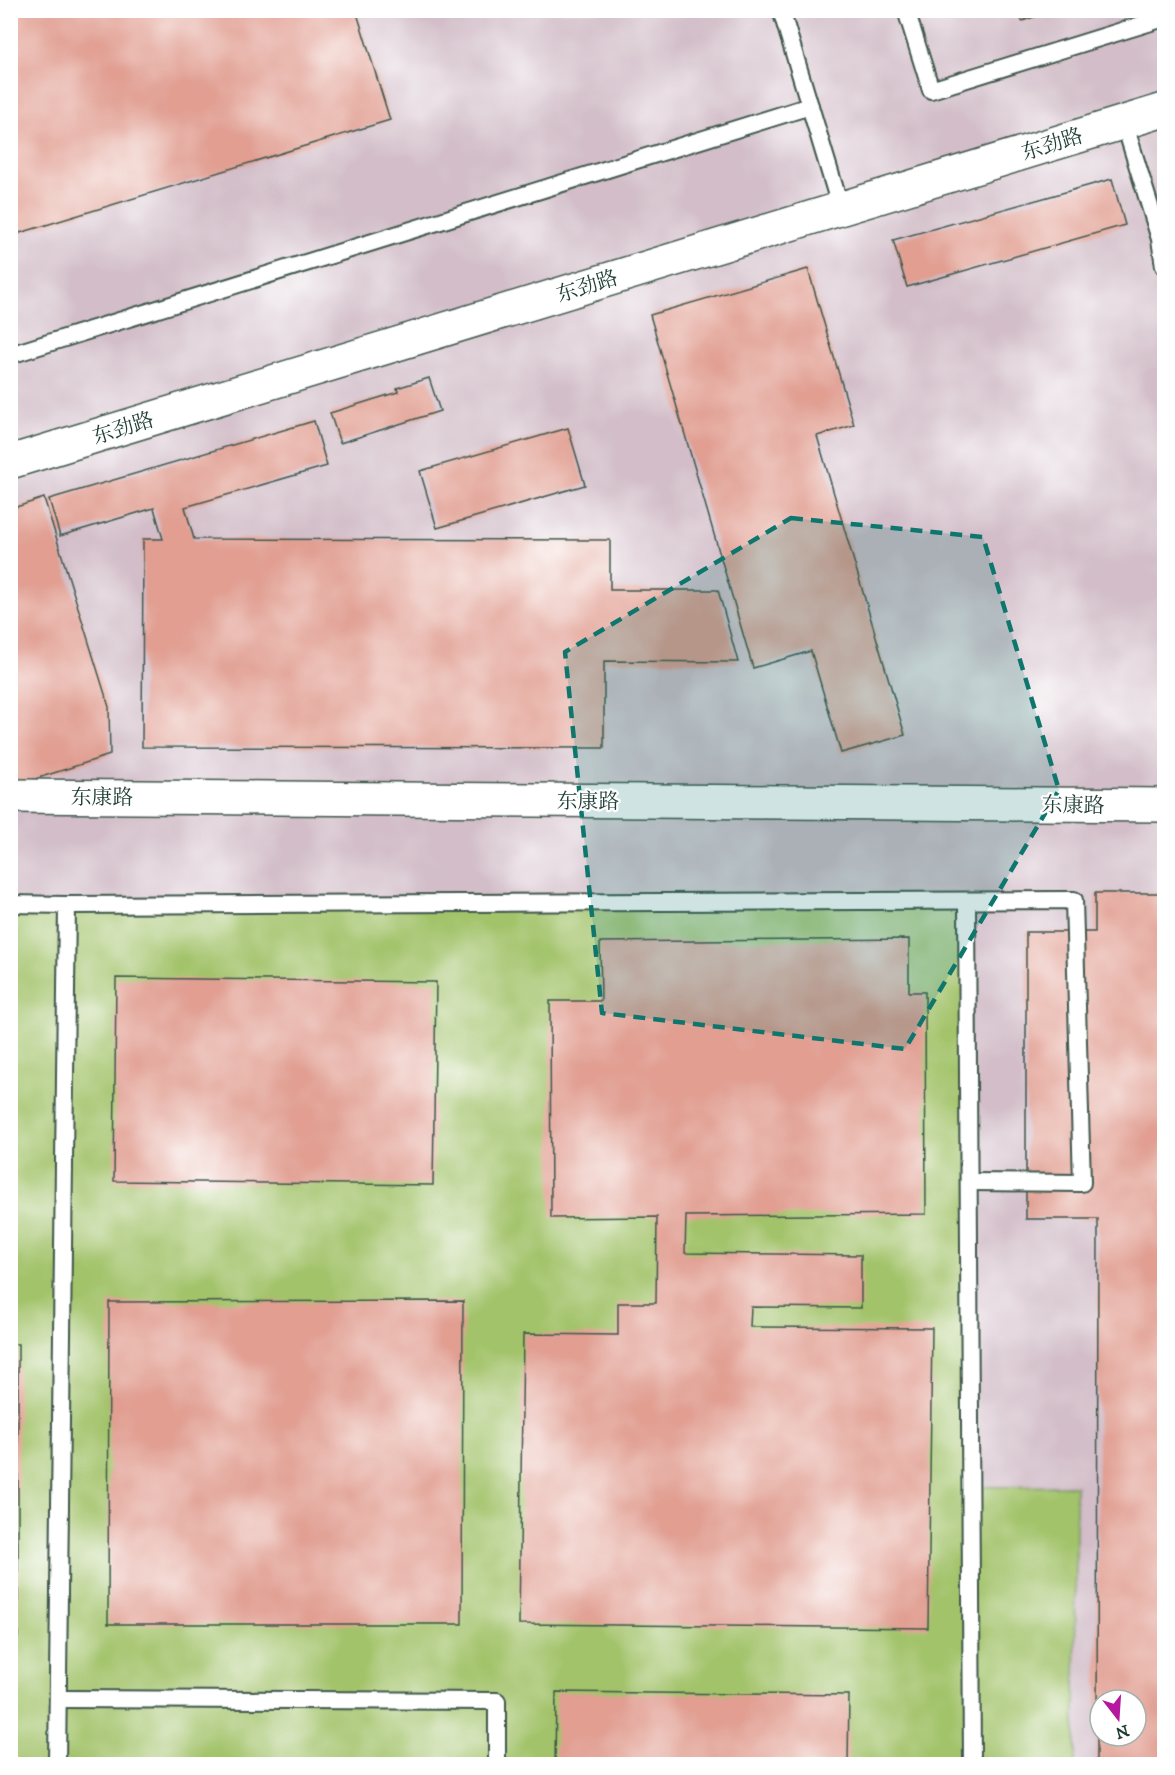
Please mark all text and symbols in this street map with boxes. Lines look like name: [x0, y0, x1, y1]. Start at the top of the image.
street label: 东劲路: [1018, 123, 1086, 167]
street label: 东劲路: [553, 265, 621, 309]
street label: 东劲路: [89, 407, 157, 451]
street label: 东康路: [71, 785, 134, 811]
street label: 东康路: [557, 789, 620, 815]
street label: 东康路: [1041, 792, 1105, 820]
north arrow: [1088, 1688, 1148, 1748]
text: N: [1113, 1720, 1131, 1743]

